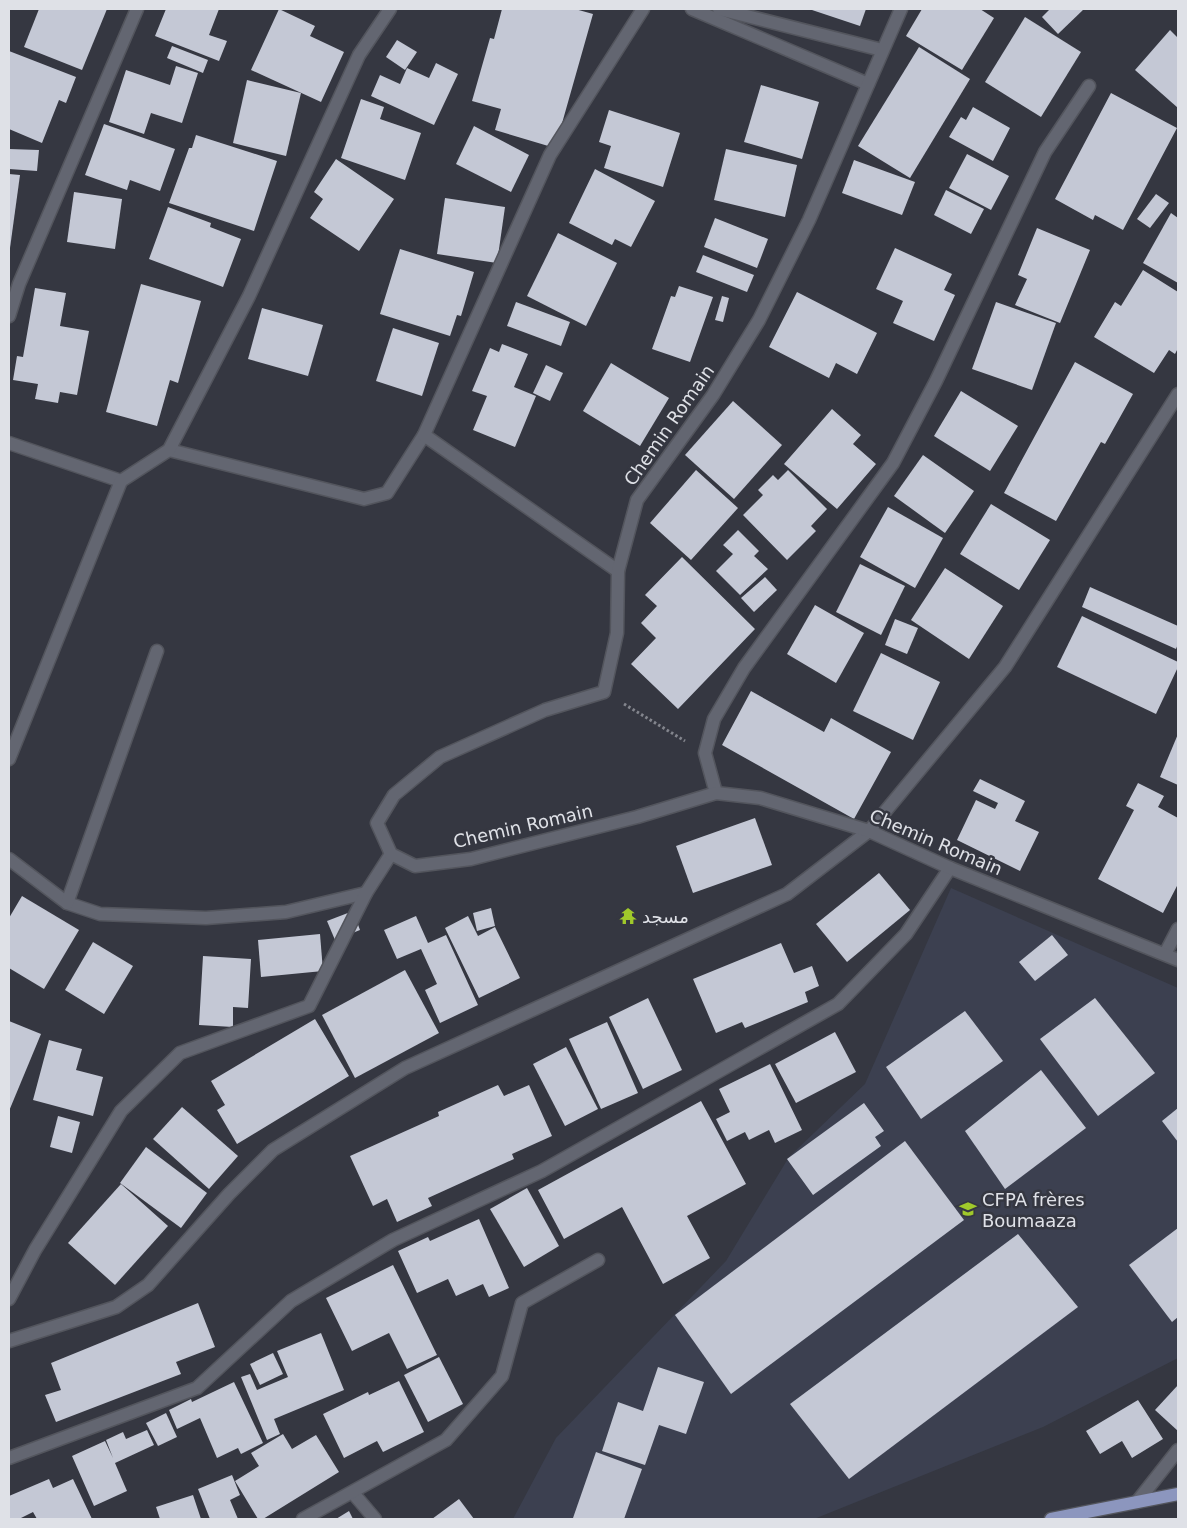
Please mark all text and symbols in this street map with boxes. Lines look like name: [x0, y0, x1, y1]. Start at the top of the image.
street label: Chemin Romain: [620, 361, 718, 489]
street label: Chemin Romain: [451, 800, 595, 852]
street label: Chemin Romain: [866, 805, 1006, 879]
temple icon: مسجد: [618, 906, 638, 926]
place label: مسجد: [642, 906, 689, 927]
place label: CFPA frères Boumaaza: [982, 1189, 1085, 1231]
school or university icon: CFPA frères Boumaaza: [958, 1199, 978, 1219]

